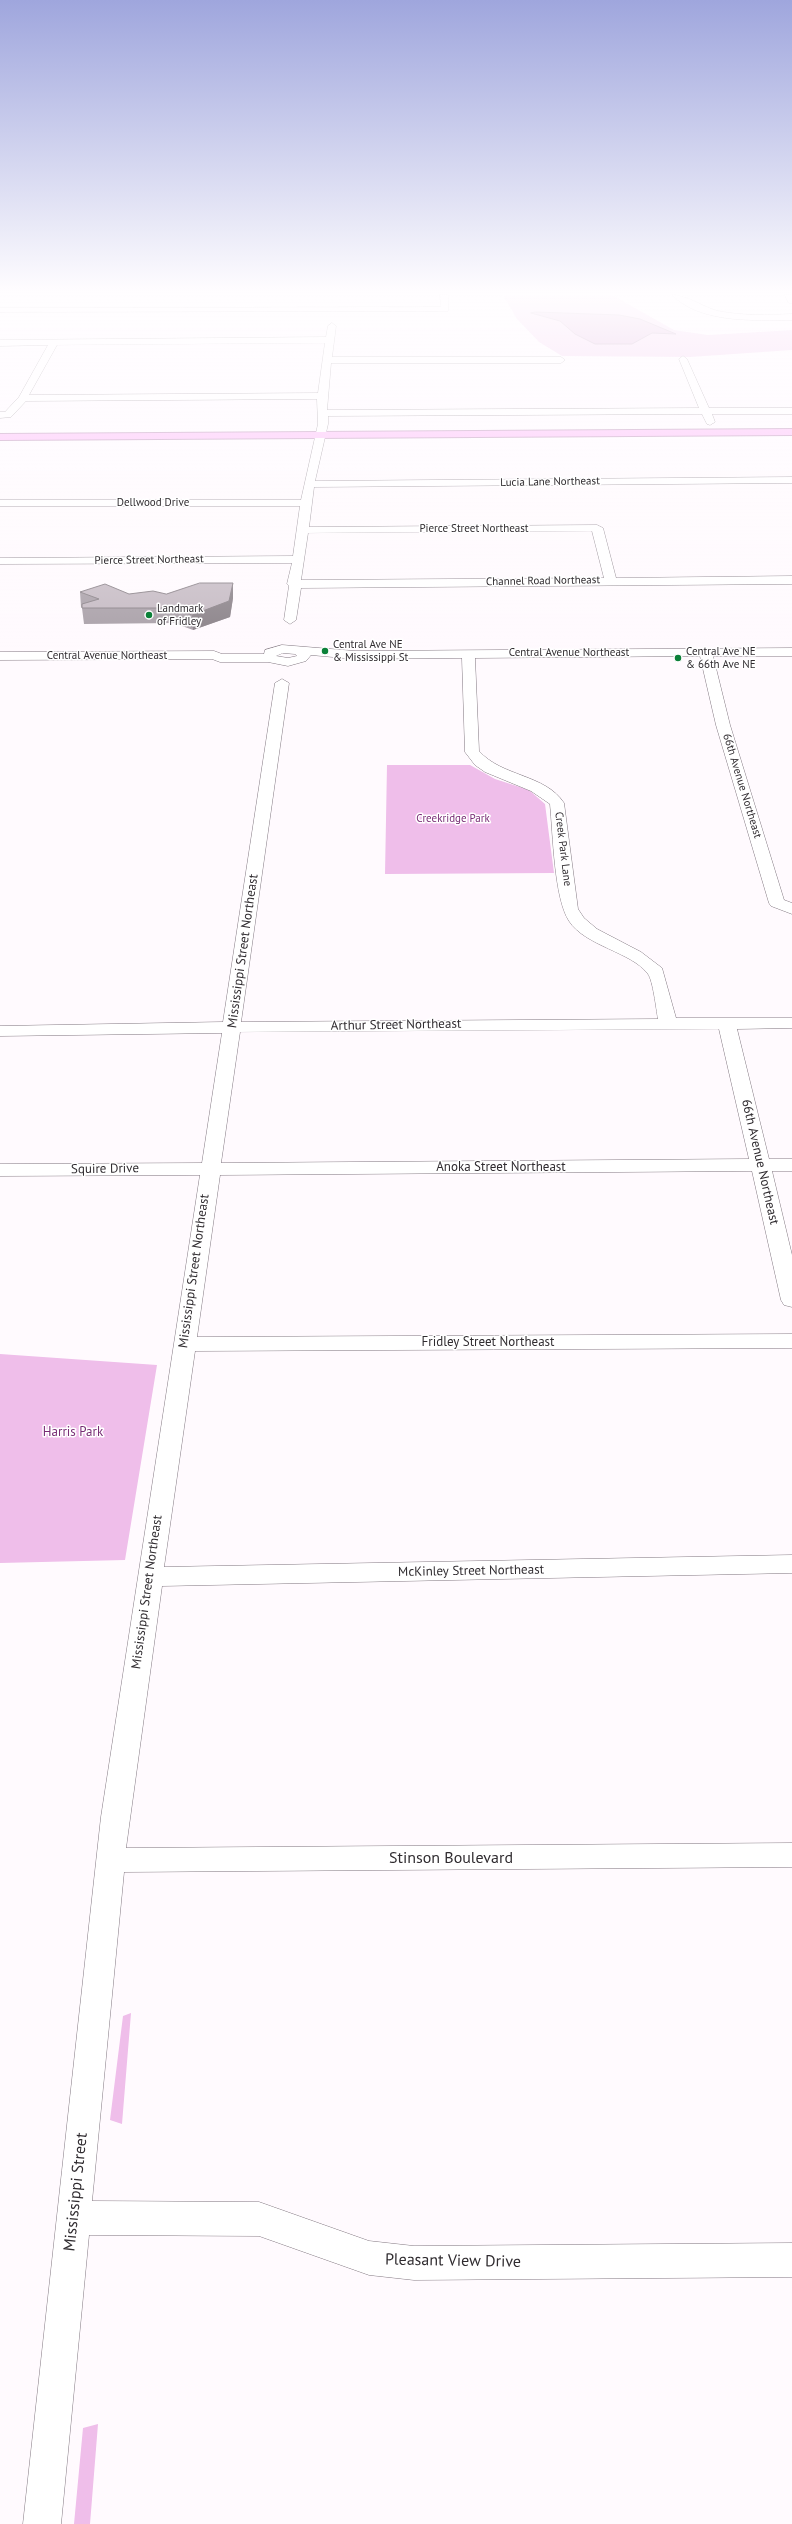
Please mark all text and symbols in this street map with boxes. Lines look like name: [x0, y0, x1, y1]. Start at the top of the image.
street label: Lucia Lane Northeast: [500, 475, 600, 489]
street label: Dellwood Drive: [117, 496, 189, 510]
street label: Pierce Street Northeast: [419, 522, 529, 536]
street label: Pierce Street Northeast: [94, 552, 204, 568]
street label: Channel Road Northeast: [486, 573, 600, 589]
place label: Landmark of Fridley: [157, 602, 203, 628]
marker: Landmark of Fridley: [144, 610, 154, 620]
place label: Central Ave NE & Mississippi St: [333, 638, 408, 664]
place label: Central Ave NE & 66th Ave NE: [686, 645, 756, 671]
marker: Central Ave NE & Mississippi St: [320, 646, 330, 656]
street label: Central Avenue Northeast: [509, 646, 629, 660]
street label: Central Avenue Northeast: [47, 649, 167, 663]
marker: Central Ave NE & 66th Ave NE: [673, 653, 683, 663]
street label: 66th Avenue Northeast: [720, 732, 764, 840]
street label: Creek Park Lane: [552, 811, 574, 887]
park label: Creekridge Park: [416, 812, 490, 826]
street label: Mississippi Street Northeast: [224, 873, 262, 1029]
street label: Arthur Street Northeast: [331, 1016, 461, 1034]
street label: 66th Avenue Northeast: [738, 1098, 782, 1226]
street label: Anoka Street Northeast: [436, 1159, 566, 1175]
street label: Squire Drive: [71, 1161, 139, 1177]
street label: Mississippi Street Northeast: [175, 1193, 213, 1349]
street label: Fridley Street Northeast: [422, 1334, 554, 1350]
park label: Harris Park: [43, 1424, 103, 1440]
street label: Mississippi Street Northeast: [128, 1514, 166, 1670]
street label: McKinley Street Northeast: [398, 1562, 544, 1580]
street label: Stinson Boulevard: [389, 1848, 513, 1868]
street label: Mississippi Street: [60, 2132, 92, 2252]
street label: Pleasant View Drive: [385, 2250, 521, 2272]

